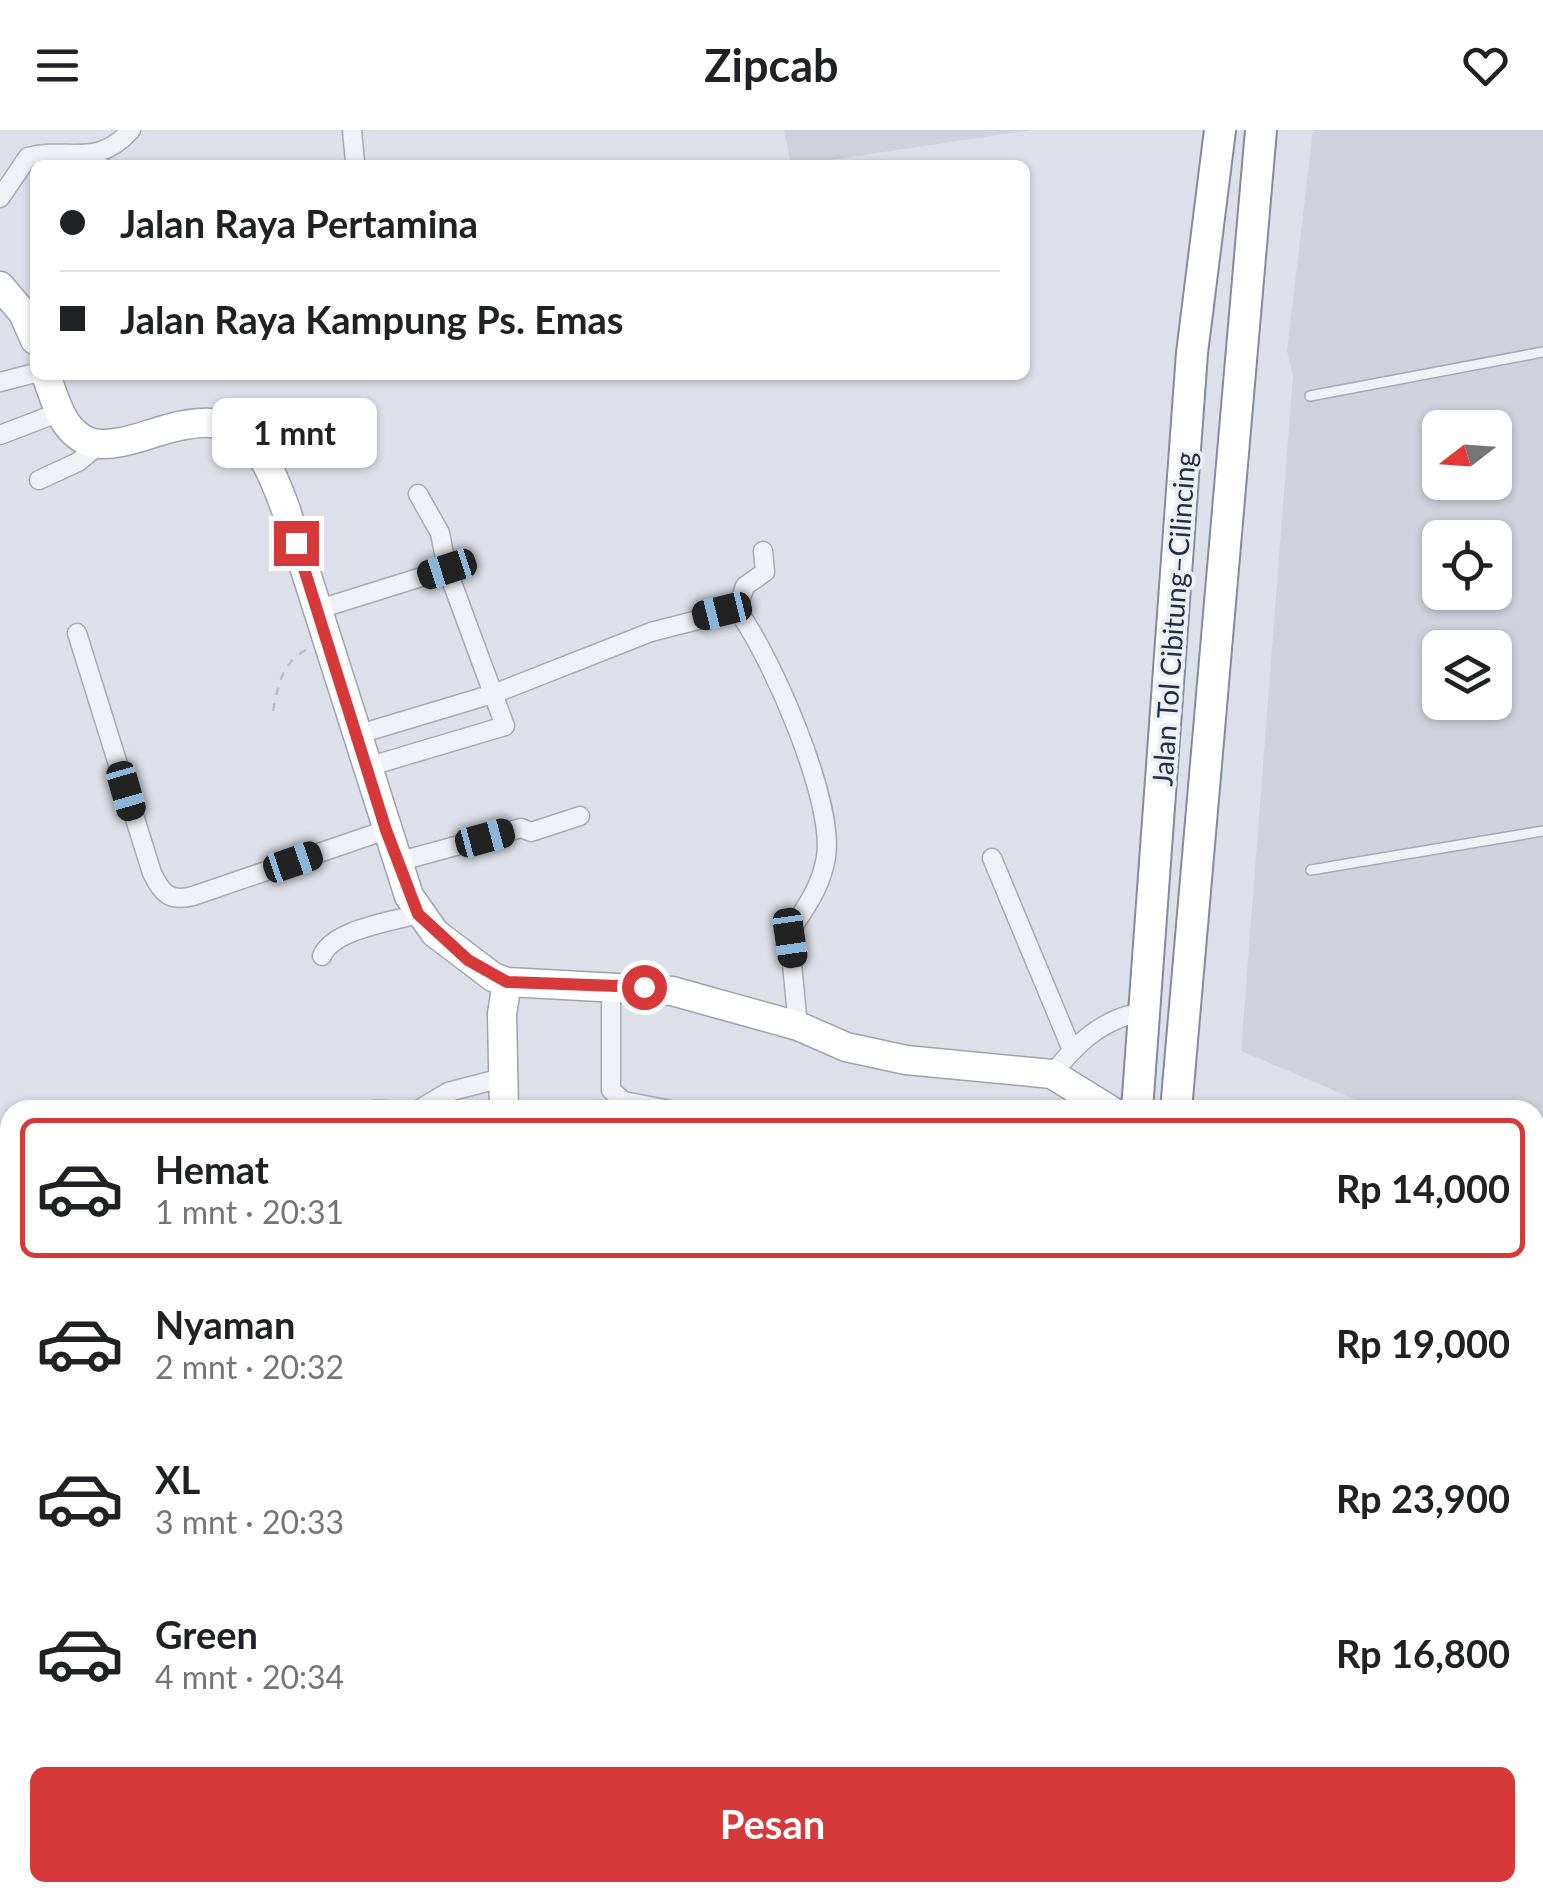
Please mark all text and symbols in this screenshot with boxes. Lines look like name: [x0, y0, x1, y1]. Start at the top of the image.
icon: menu: [30, 38, 85, 93]
text: Zipcab: [704, 38, 839, 92]
icon: heart: [1458, 38, 1513, 93]
text: Jalan Raya Pertamina: [120, 200, 478, 246]
text: Jalan Raya Kampung Ps. Emas: [120, 296, 623, 342]
callout: 1 mnt: [214, 398, 378, 468]
north arrow: [1422, 410, 1512, 500]
map controls: [1422, 410, 1512, 720]
text: 1 mnt: [253, 413, 336, 452]
street label: Jalan Tol Cibitung–Cilincing: [1144, 451, 1202, 787]
button: locate: [1422, 520, 1512, 610]
route end: [274, 521, 319, 566]
car: [414, 545, 480, 593]
car: [689, 589, 755, 633]
button: layers: [1422, 630, 1512, 720]
car: [103, 758, 149, 824]
car: [452, 816, 518, 860]
car: [260, 838, 326, 886]
car: [771, 906, 809, 970]
route start: [622, 965, 667, 1010]
icon: car: [35, 1143, 125, 1233]
text: Hemat: [155, 1146, 269, 1192]
text: Rp 14,000: [1336, 1165, 1510, 1211]
text: 1 mnt · 20:31: [155, 1192, 344, 1231]
icon: car: [35, 1298, 125, 1388]
text: Nyaman: [155, 1301, 295, 1347]
text: Rp 19,000: [1336, 1320, 1510, 1366]
text: 2 mnt · 20:32: [155, 1347, 344, 1386]
icon: car: [35, 1453, 125, 1543]
text: XL: [155, 1456, 200, 1502]
text: Rp 23,900: [1336, 1475, 1510, 1521]
text: 3 mnt · 20:33: [155, 1502, 344, 1541]
icon: car: [35, 1608, 125, 1698]
text: Green: [155, 1611, 258, 1657]
text: Rp 16,800: [1336, 1630, 1510, 1676]
text: 4 mnt · 20:34: [155, 1657, 344, 1696]
button: Pesan: [30, 1767, 1515, 1882]

